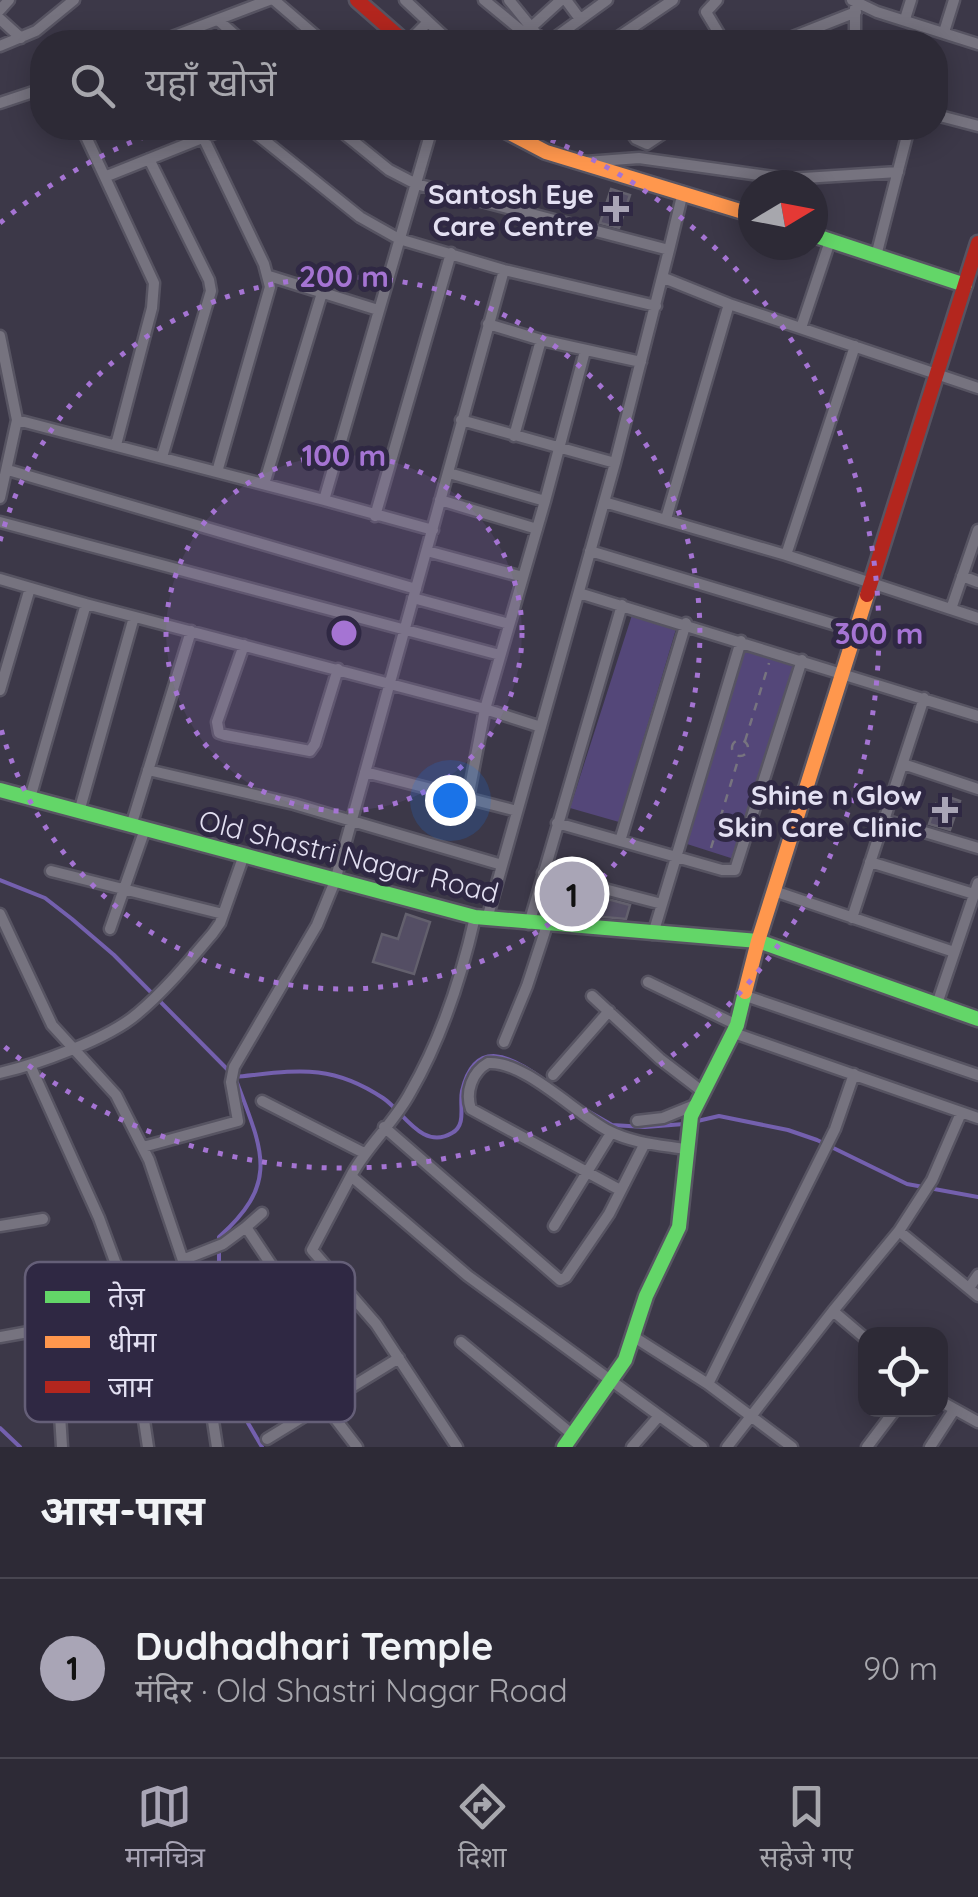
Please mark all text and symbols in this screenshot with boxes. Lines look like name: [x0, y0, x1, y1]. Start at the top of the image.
search box: [30, 30, 948, 140]
icon: search: [65, 58, 120, 113]
text: यहाँ खोजें: [145, 58, 277, 106]
north arrow: [738, 170, 828, 260]
place label: Santosh Eye Care Centre: [428, 176, 594, 243]
marker: Santosh Eye Care Centre: [603, 196, 629, 222]
text: 200 m: [299, 257, 389, 295]
text: 100 m: [302, 436, 386, 474]
text: 300 m: [834, 614, 924, 652]
centre of rings: [326, 615, 362, 651]
your location: [425, 775, 476, 826]
place label: Shine n Glow Skin Care Clinic: [718, 777, 922, 844]
marker: Shine n Glow Skin Care Clinic: [932, 797, 958, 823]
street label: Old Shastri Nagar Road: [196, 802, 502, 910]
pin: 1: [540, 856, 604, 932]
legend: [25, 1262, 355, 1422]
text: तेज़: [108, 1279, 146, 1314]
text: धीमा: [108, 1324, 157, 1359]
map controls: [858, 1327, 948, 1417]
button: locate: [858, 1327, 948, 1417]
text: जाम: [108, 1369, 154, 1404]
text: आस-पास: [40, 1483, 205, 1536]
text: Dudhadhari Temple: [135, 1622, 493, 1670]
text: 1: [66, 1648, 79, 1688]
text: 90 m: [863, 1648, 938, 1688]
text: मंदिर · Old Shastri Nagar Road: [135, 1670, 568, 1710]
tab: मानचित्र: [125, 1779, 205, 1878]
tab: दिशा: [455, 1779, 510, 1878]
tab: सहेजे गए: [760, 1779, 853, 1878]

